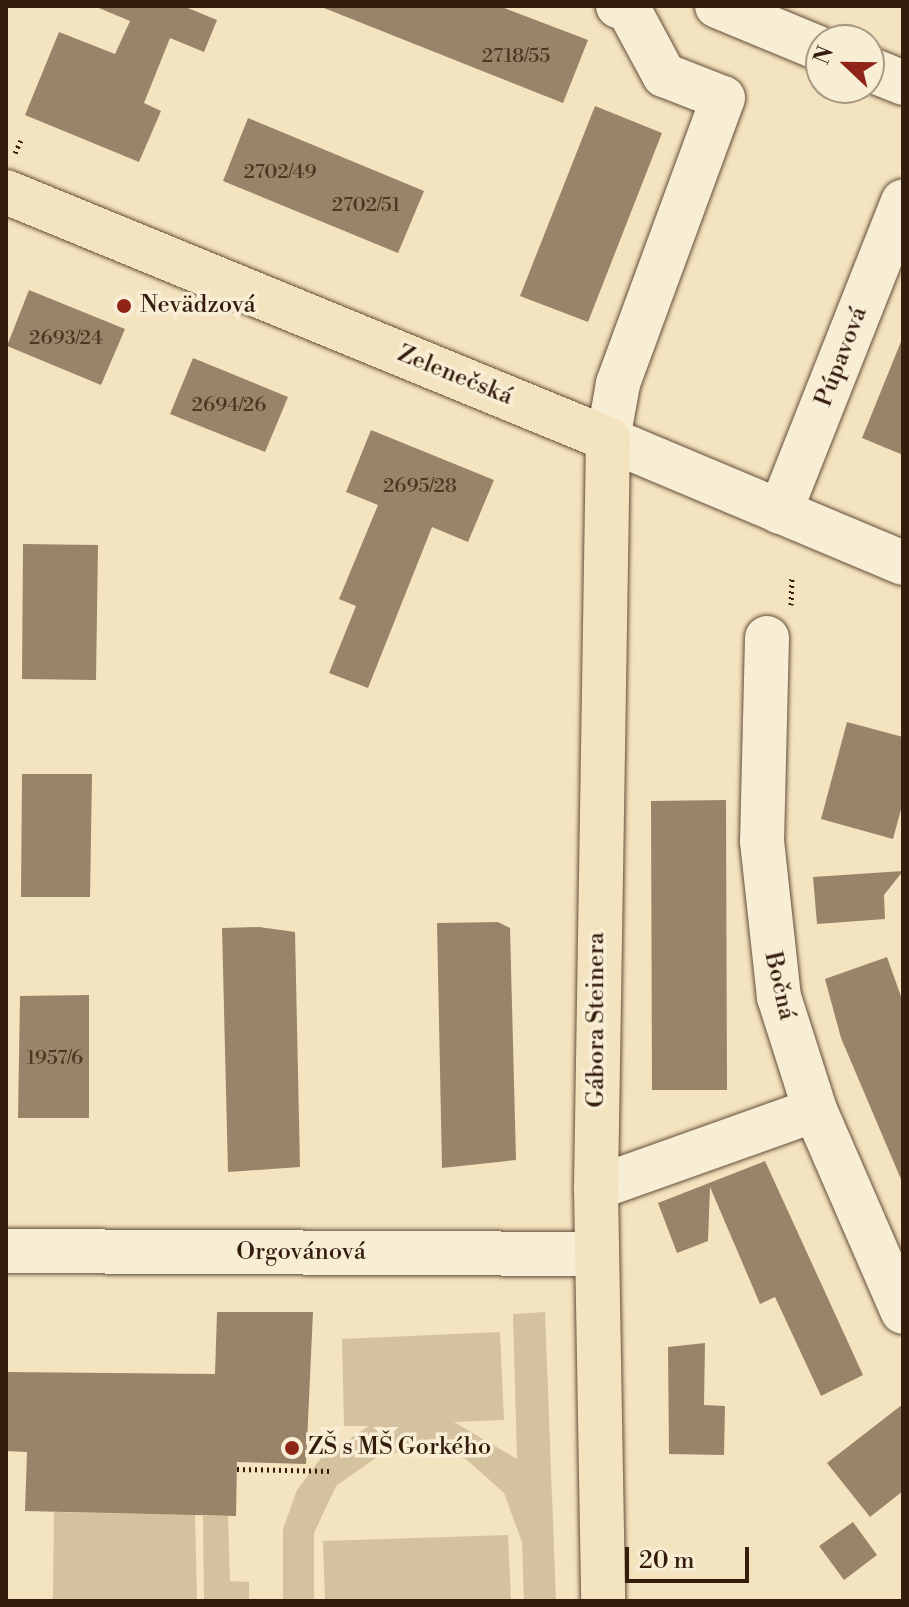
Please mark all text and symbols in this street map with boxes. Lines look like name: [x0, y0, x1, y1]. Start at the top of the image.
north arrow: [805, 24, 885, 104]
text: N: [808, 42, 840, 69]
house number: 2718/55: [482, 44, 550, 68]
house number: 2702/49: [243, 160, 317, 184]
house number: 2702/51: [332, 193, 400, 217]
place label: Nevädzová: [140, 292, 256, 320]
marker: Nevädzová: [115, 297, 133, 315]
street label: Púpavová: [810, 303, 874, 411]
house number: 2693/24: [29, 326, 103, 350]
street label: Zelenečská: [393, 340, 517, 412]
house number: 2694/26: [192, 393, 266, 417]
house number: 2695/28: [383, 474, 457, 498]
street label: Gábora Steinera: [583, 932, 611, 1108]
street label: Bočná: [757, 949, 801, 1023]
house number: 1957/6: [27, 1046, 83, 1070]
street label: Orgovánová: [236, 1239, 366, 1267]
place label: ZŠ s MŠ Gorkého: [308, 1434, 491, 1462]
marker: ZŠ s MŠ Gorkého: [283, 1439, 301, 1457]
scale bar: [629, 1531, 753, 1581]
text: 20 m: [639, 1546, 695, 1576]

